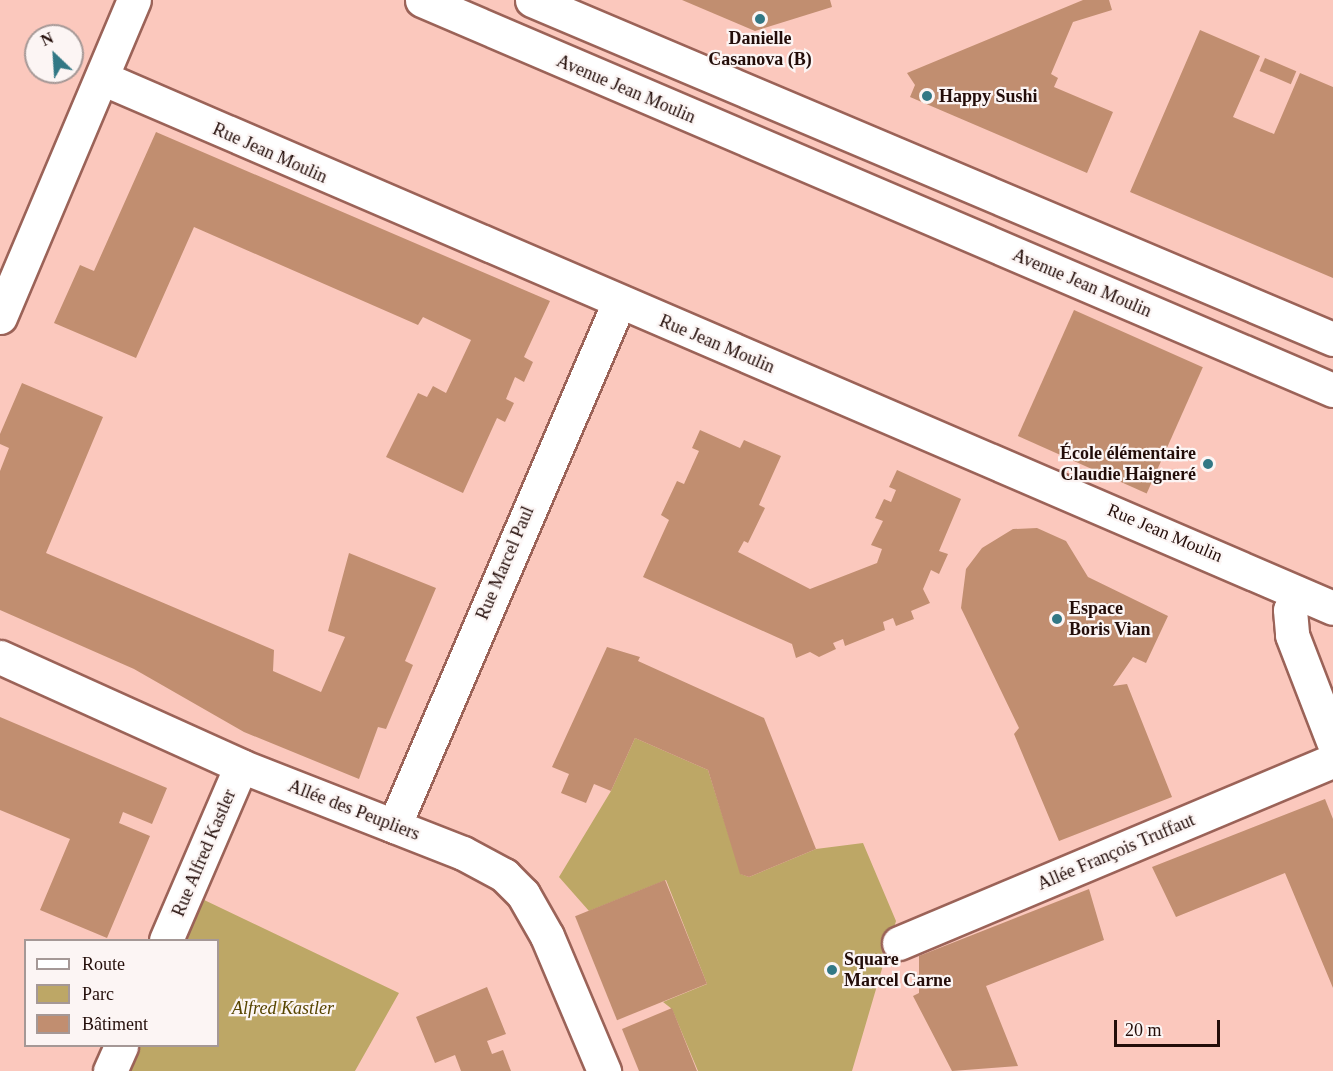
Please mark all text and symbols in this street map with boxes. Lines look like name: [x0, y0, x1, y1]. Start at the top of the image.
marker: Danielle Casanova (B): [753, 12, 767, 26]
north arrow: [24, 24, 84, 84]
place label: Danielle Casanova (B): [708, 28, 812, 70]
text: N: [38, 29, 56, 49]
street label: Avenue Jean Moulin: [553, 50, 699, 128]
place label: Happy Sushi: [939, 85, 1038, 107]
marker: Happy Sushi: [920, 89, 934, 103]
street label: Rue Jean Moulin: [209, 118, 331, 188]
street label: Avenue Jean Moulin: [1009, 244, 1155, 322]
street label: Rue Jean Moulin: [656, 310, 778, 378]
place label: École élémentaire Claudie Haigneré: [1060, 443, 1196, 486]
marker: École élémentaire Claudie Haigneré: [1201, 457, 1215, 471]
street label: Rue Jean Moulin: [1104, 499, 1226, 567]
street label: Rue Marcel Paul: [471, 503, 539, 623]
place label: Espace Boris Vian: [1069, 598, 1151, 640]
marker: Espace Boris Vian: [1050, 612, 1064, 626]
street label: Allée des Peupliers: [285, 775, 423, 845]
street label: Rue Alfred Kastler: [167, 786, 241, 920]
street label: Allée François Truffaut: [1034, 809, 1198, 895]
legend: [24, 939, 219, 1047]
place label: Square Marcel Carne: [844, 949, 951, 992]
text: Route: [82, 954, 125, 974]
marker: Square Marcel Carne: [825, 963, 839, 977]
text: Parc: [82, 984, 114, 1004]
park label: Alfred Kastler: [232, 997, 334, 1019]
scale bar: [1117, 1008, 1224, 1046]
text: Bâtiment: [82, 1014, 148, 1034]
text: 20 m: [1125, 1020, 1162, 1040]

